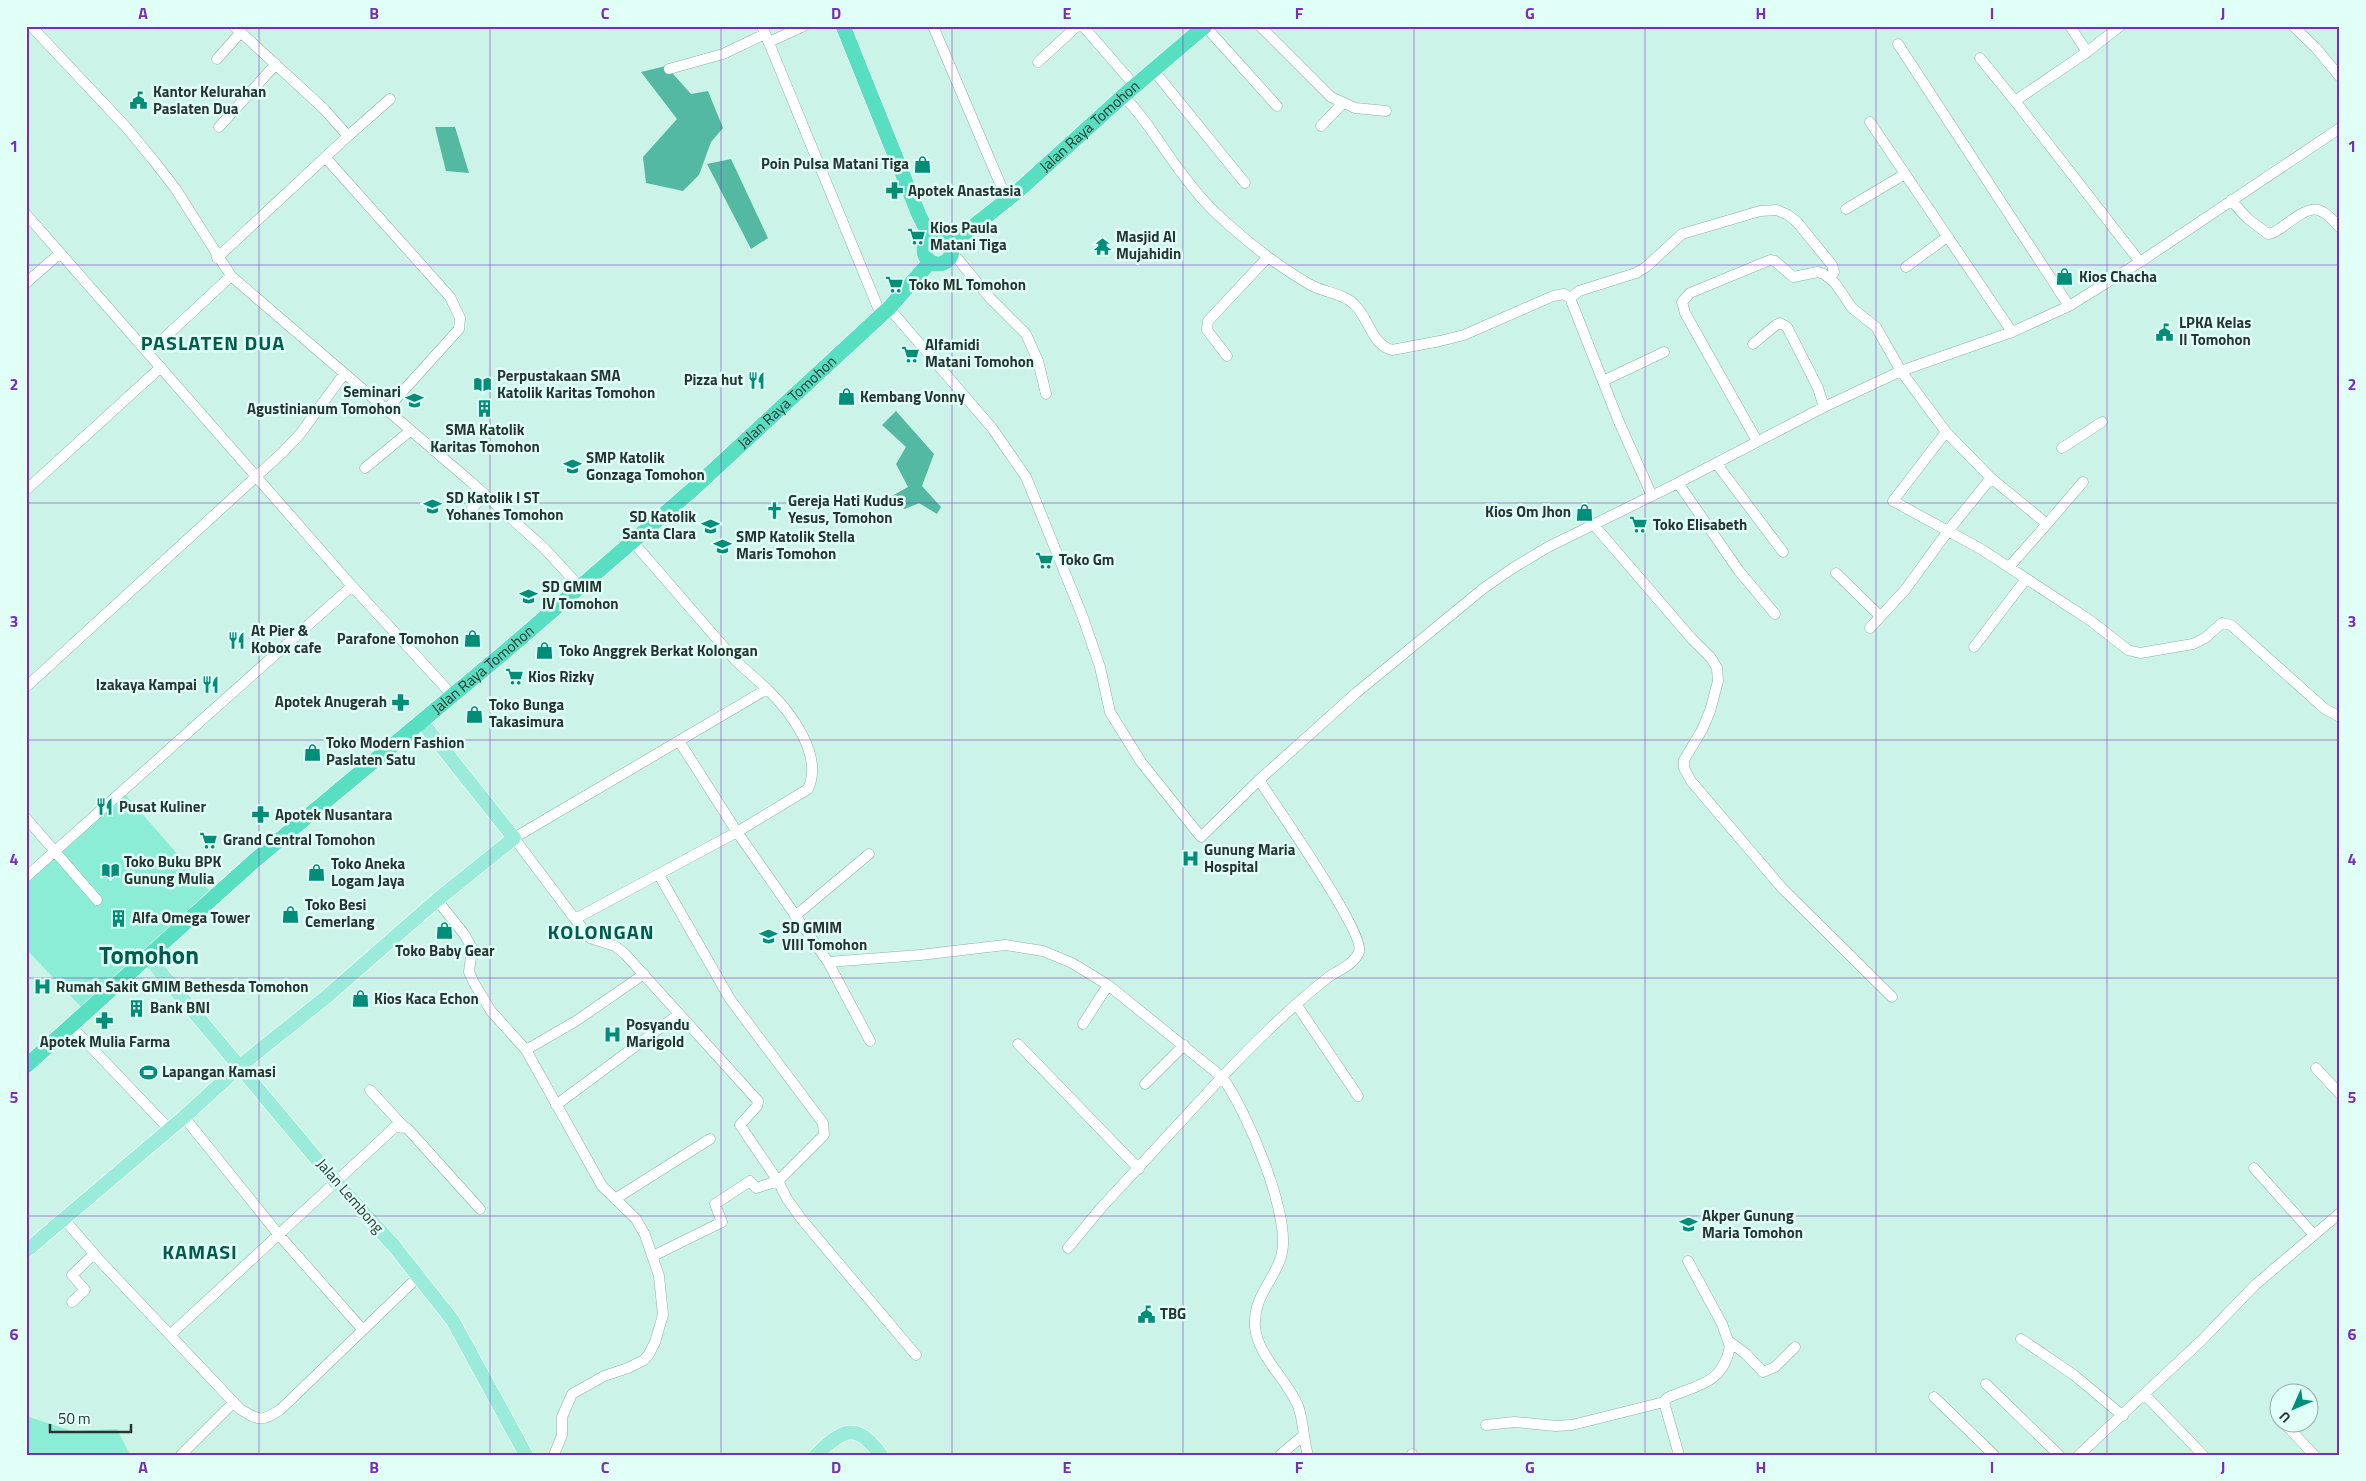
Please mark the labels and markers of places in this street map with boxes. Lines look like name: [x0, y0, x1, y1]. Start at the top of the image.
place label: Kantor Kelurahan Paslaten Dua: [153, 80, 266, 120]
public building icon: Kantor Kelurahan Paslaten Dua: [129, 91, 149, 111]
place label: Poin Pulsa Matani Tiga: [761, 152, 909, 175]
shop icon: Poin Pulsa Matani Tiga: [913, 154, 933, 174]
place label: Apotek Anastasia: [908, 179, 1021, 202]
pharmacy icon: Apotek Anastasia: [884, 181, 904, 201]
place label: Kios Paula Matani Tiga: [930, 216, 1007, 256]
place label: Masjid Al Mujahidin: [1116, 225, 1181, 265]
supermarket icon: Kios Paula Matani Tiga: [906, 227, 926, 247]
temple icon: Masjid Al Mujahidin: [1092, 236, 1112, 256]
place label: Kios Chacha: [2079, 265, 2157, 288]
shop icon: Kios Chacha: [2055, 267, 2075, 287]
place label: Toko ML Tomohon: [909, 273, 1026, 296]
supermarket icon: Toko ML Tomohon: [885, 275, 905, 295]
place label: LPKA Kelas II Tomohon: [2179, 311, 2251, 351]
public building icon: LPKA Kelas II Tomohon: [2155, 322, 2175, 342]
place label: Alfamidi Matani Tomohon: [925, 333, 1034, 373]
supermarket icon: Alfamidi Matani Tomohon: [901, 344, 921, 364]
place label: Perpustakaan SMA Katolik Karitas Tomohon: [497, 364, 655, 404]
place label: Pizza hut: [684, 368, 744, 391]
restaurant icon: Pizza hut: [747, 370, 767, 390]
library icon: Perpustakaan SMA Katolik Karitas Tomohon: [473, 375, 493, 395]
place label: Seminari Agustinianum Tomohon: [247, 380, 401, 420]
place label: Kembang Vonny: [860, 385, 965, 408]
shop icon: Kembang Vonny: [836, 387, 856, 407]
school or university icon: Seminari Agustinianum Tomohon: [405, 391, 425, 411]
building icon: SMA Katolik Karitas Tomohon: [475, 399, 495, 419]
place label: SMA Katolik Karitas Tomohon: [430, 418, 540, 458]
place label: SMP Katolik Gonzaga Tomohon: [586, 446, 705, 486]
school or university icon: SMP Katolik Gonzaga Tomohon: [562, 457, 582, 477]
place label: SD Katolik I ST Yohanes Tomohon: [446, 486, 564, 526]
place label: Gereja Hati Kudus Yesus, Tomohon: [788, 489, 904, 529]
school or university icon: SD Katolik I ST Yohanes Tomohon: [422, 497, 442, 517]
church icon: Gereja Hati Kudus Yesus, Tomohon: [764, 500, 784, 520]
place label: Kios Om Jhon: [1485, 500, 1571, 523]
shop icon: Kios Om Jhon: [1575, 502, 1595, 522]
place label: SD Katolik Santa Clara: [622, 505, 696, 545]
place label: Toko Elisabeth: [1653, 513, 1747, 536]
supermarket icon: Toko Elisabeth: [1629, 515, 1649, 535]
school or university icon: SD Katolik Santa Clara: [700, 516, 720, 536]
place label: SMP Katolik Stella Maris Tomohon: [736, 525, 855, 565]
school or university icon: SMP Katolik Stella Maris Tomohon: [712, 536, 732, 556]
place label: Toko Gm: [1059, 548, 1114, 571]
supermarket icon: Toko Gm: [1035, 550, 1055, 570]
place label: SD GMIM IV Tomohon: [542, 575, 619, 615]
school or university icon: SD GMIM IV Tomohon: [518, 586, 538, 606]
place label: At Pier & Kobox cafe: [251, 619, 322, 659]
place label: Parafone Tomohon: [337, 627, 459, 650]
shop icon: Parafone Tomohon: [463, 629, 483, 649]
restaurant icon: At Pier & Kobox cafe: [227, 630, 247, 650]
place label: Toko Anggrek Berkat Kolongan: [559, 639, 758, 662]
shop icon: Toko Anggrek Berkat Kolongan: [535, 641, 555, 661]
place label: Kios Rizky: [528, 665, 595, 688]
supermarket icon: Kios Rizky: [504, 667, 524, 687]
place label: Izakaya Kampai: [96, 673, 197, 696]
restaurant icon: Izakaya Kampai: [201, 675, 221, 695]
place label: Apotek Anugerah: [275, 690, 387, 713]
pharmacy icon: Apotek Anugerah: [391, 692, 411, 712]
place label: Toko Bunga Takasimura: [489, 693, 564, 733]
shop icon: Toko Bunga Takasimura: [465, 704, 485, 724]
place label: Toko Modern Fashion Paslaten Satu: [326, 731, 464, 771]
shop icon: Toko Modern Fashion Paslaten Satu: [302, 742, 322, 762]
place label: Pusat Kuliner: [119, 795, 206, 818]
restaurant icon: Pusat Kuliner: [95, 797, 115, 817]
place label: Apotek Nusantara: [275, 803, 393, 826]
pharmacy icon: Apotek Nusantara: [251, 805, 271, 825]
place label: Grand Central Tomohon: [223, 828, 375, 851]
supermarket icon: Grand Central Tomohon: [199, 830, 219, 850]
place label: Gunung Maria Hospital: [1204, 838, 1296, 878]
hospital icon: Gunung Maria Hospital: [1180, 849, 1200, 869]
place label: Toko Buku BPK Gunung Mulia: [124, 850, 221, 890]
place label: Toko Aneka Logam Jaya: [331, 852, 405, 892]
library icon: Toko Buku BPK Gunung Mulia: [100, 861, 120, 881]
shop icon: Toko Aneka Logam Jaya: [307, 863, 327, 883]
place label: Toko Besi Cemerlang: [305, 893, 375, 933]
shop icon: Toko Besi Cemerlang: [281, 904, 301, 924]
place label: Alfa Omega Tower: [132, 906, 250, 929]
building icon: Alfa Omega Tower: [108, 908, 128, 928]
place label: SD GMIM VIII Tomohon: [782, 916, 867, 956]
shop icon: Toko Baby Gear: [435, 920, 455, 940]
school or university icon: SD GMIM VIII Tomohon: [758, 927, 778, 947]
place label: Toko Baby Gear: [395, 939, 495, 962]
place label: Rumah Sakit GMIM Bethesda Tomohon: [56, 975, 309, 998]
hospital icon: Rumah Sakit GMIM Bethesda Tomohon: [32, 977, 52, 997]
place label: Kios Kaca Echon: [374, 987, 479, 1010]
shop icon: Kios Kaca Echon: [350, 989, 370, 1009]
place label: Bank BNI: [150, 996, 210, 1019]
building icon: Bank BNI: [126, 998, 146, 1018]
pharmacy icon: Apotek Mulia Farma: [95, 1011, 115, 1031]
place label: Posyandu Marigold: [626, 1013, 690, 1053]
hospital icon: Posyandu Marigold: [602, 1024, 622, 1044]
place label: Apotek Mulia Farma: [40, 1030, 171, 1053]
place label: Lapangan Kamasi: [162, 1060, 276, 1083]
sports icon: Lapangan Kamasi: [138, 1062, 158, 1082]
place label: Akper Gunung Maria Tomohon: [1702, 1204, 1803, 1244]
school or university icon: Akper Gunung Maria Tomohon: [1678, 1215, 1698, 1235]
place label: TBG: [1160, 1302, 1186, 1325]
public building icon: TBG: [1136, 1304, 1156, 1324]

